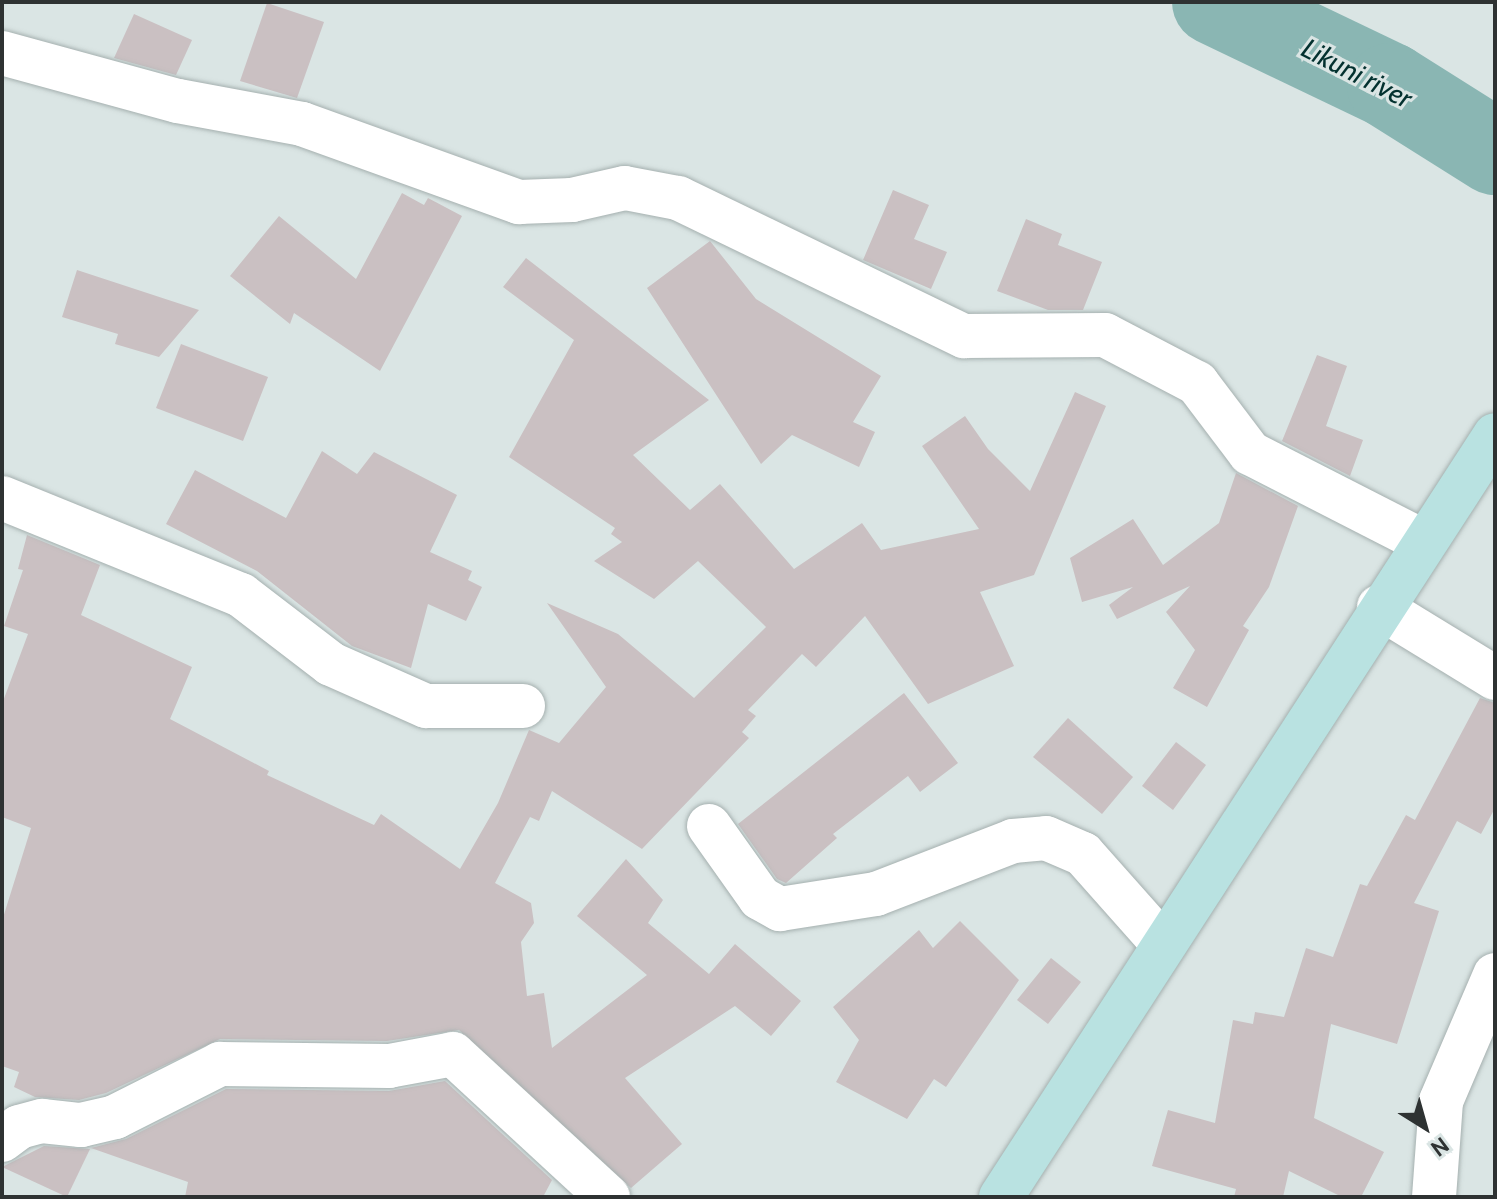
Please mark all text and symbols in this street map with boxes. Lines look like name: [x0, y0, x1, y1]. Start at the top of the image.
water label: Likuni river: [1296, 31, 1418, 115]
north arrow: [1385, 1087, 1465, 1167]
text: N: [1425, 1131, 1454, 1162]

